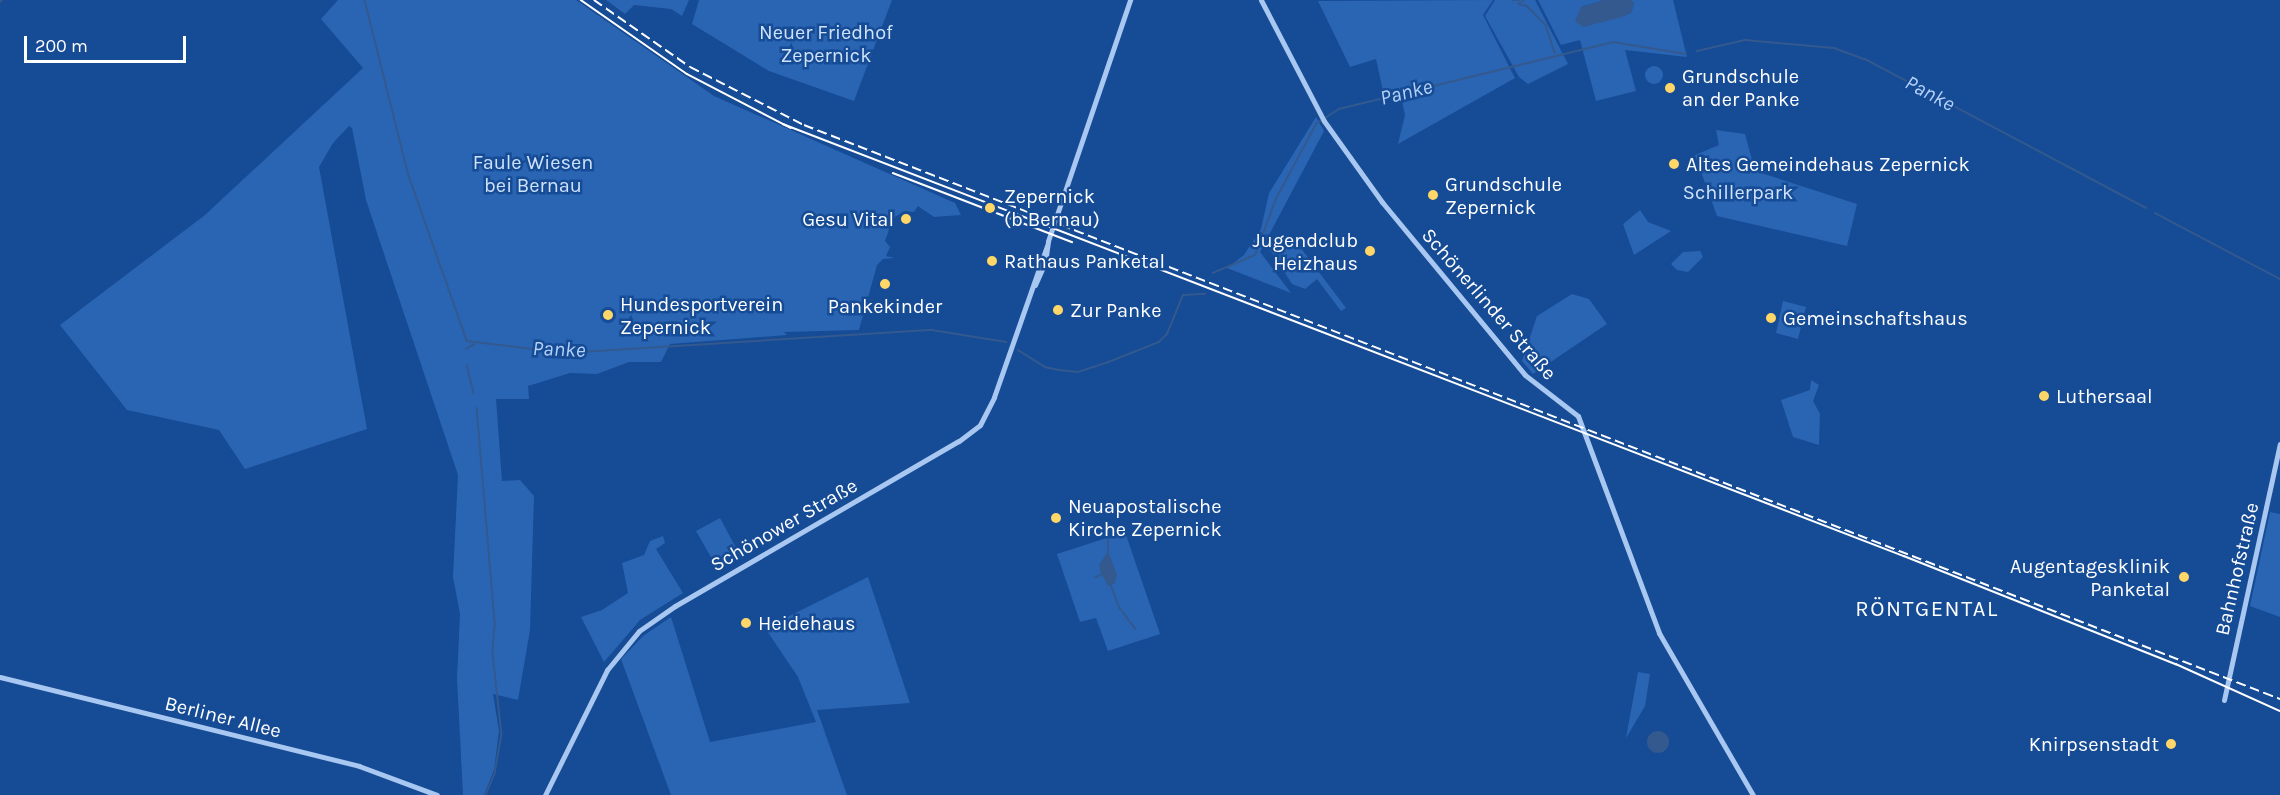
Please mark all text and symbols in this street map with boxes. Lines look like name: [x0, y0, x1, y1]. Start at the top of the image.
park label: Neuer Friedhof Zepernick: [759, 21, 893, 68]
scale bar: [27, 24, 189, 62]
text: 200 m: [35, 35, 88, 57]
place label: Grundschule an der Panke: [1682, 64, 1800, 111]
water label: Panke: [1901, 69, 1959, 117]
water label: Panke: [1377, 73, 1435, 111]
marker: Grundschule an der Panke: [1663, 81, 1677, 95]
park label: Faule Wiesen bei Bernau: [473, 151, 593, 198]
place label: Altes Gemeindehaus Zepernick: [1686, 152, 1970, 176]
marker: Altes Gemeindehaus Zepernick: [1667, 157, 1681, 171]
place label: Grundschule Zepernick: [1445, 172, 1562, 219]
park label: Schillerpark: [1683, 180, 1793, 204]
place label: Zepernick (b Bernau): [1004, 184, 1100, 231]
marker: Grundschule Zepernick: [1426, 188, 1440, 202]
marker: Zepernick (b Bernau): [981, 199, 999, 217]
place label: Gesu Vital: [802, 207, 894, 231]
marker: Gesu Vital: [899, 212, 913, 226]
street label: Schönerlinder Straße: [1417, 223, 1561, 385]
place label: Jugendclub Heizhaus: [1252, 228, 1358, 275]
marker: Jugendclub Heizhaus: [1363, 244, 1377, 258]
place label: Rathaus Panketal: [1004, 249, 1165, 273]
marker: Rathaus Panketal: [985, 254, 999, 268]
marker: Pankekinder: [878, 277, 892, 291]
place label: Hundesportverein Zepernick: [620, 292, 783, 339]
place label: Pankekinder: [828, 294, 942, 318]
place label: Zur Panke: [1070, 298, 1162, 322]
marker: Zur Panke: [1051, 303, 1065, 317]
place label: Gemeinschaftshaus: [1783, 306, 1968, 330]
marker: Hundesportverein Zepernick: [601, 308, 615, 322]
marker: Gemeinschaftshaus: [1764, 311, 1778, 325]
water label: Panke: [532, 335, 586, 363]
place label: Luthersaal: [2056, 384, 2153, 408]
marker: Luthersaal: [2037, 389, 2051, 403]
street label: Schönower Straße: [706, 473, 862, 577]
place label: Neuapostalische Kirche Zepernick: [1068, 494, 1222, 541]
street label: Bahnhofstraße: [2210, 500, 2264, 638]
marker: Neuapostalische Kirche Zepernick: [1049, 511, 1063, 525]
place label: Augentagesklinik Panketal: [2010, 554, 2170, 601]
marker: Augentagesklinik Panketal: [2175, 568, 2193, 586]
district label: RÖNTGENTAL: [1855, 597, 1999, 623]
place label: Heidehaus: [758, 611, 855, 635]
marker: Heidehaus: [739, 616, 753, 630]
street label: Berliner Allee: [162, 691, 284, 743]
place label: Knirpsenstadt: [2029, 732, 2159, 756]
marker: Knirpsenstadt: [2164, 737, 2178, 751]

